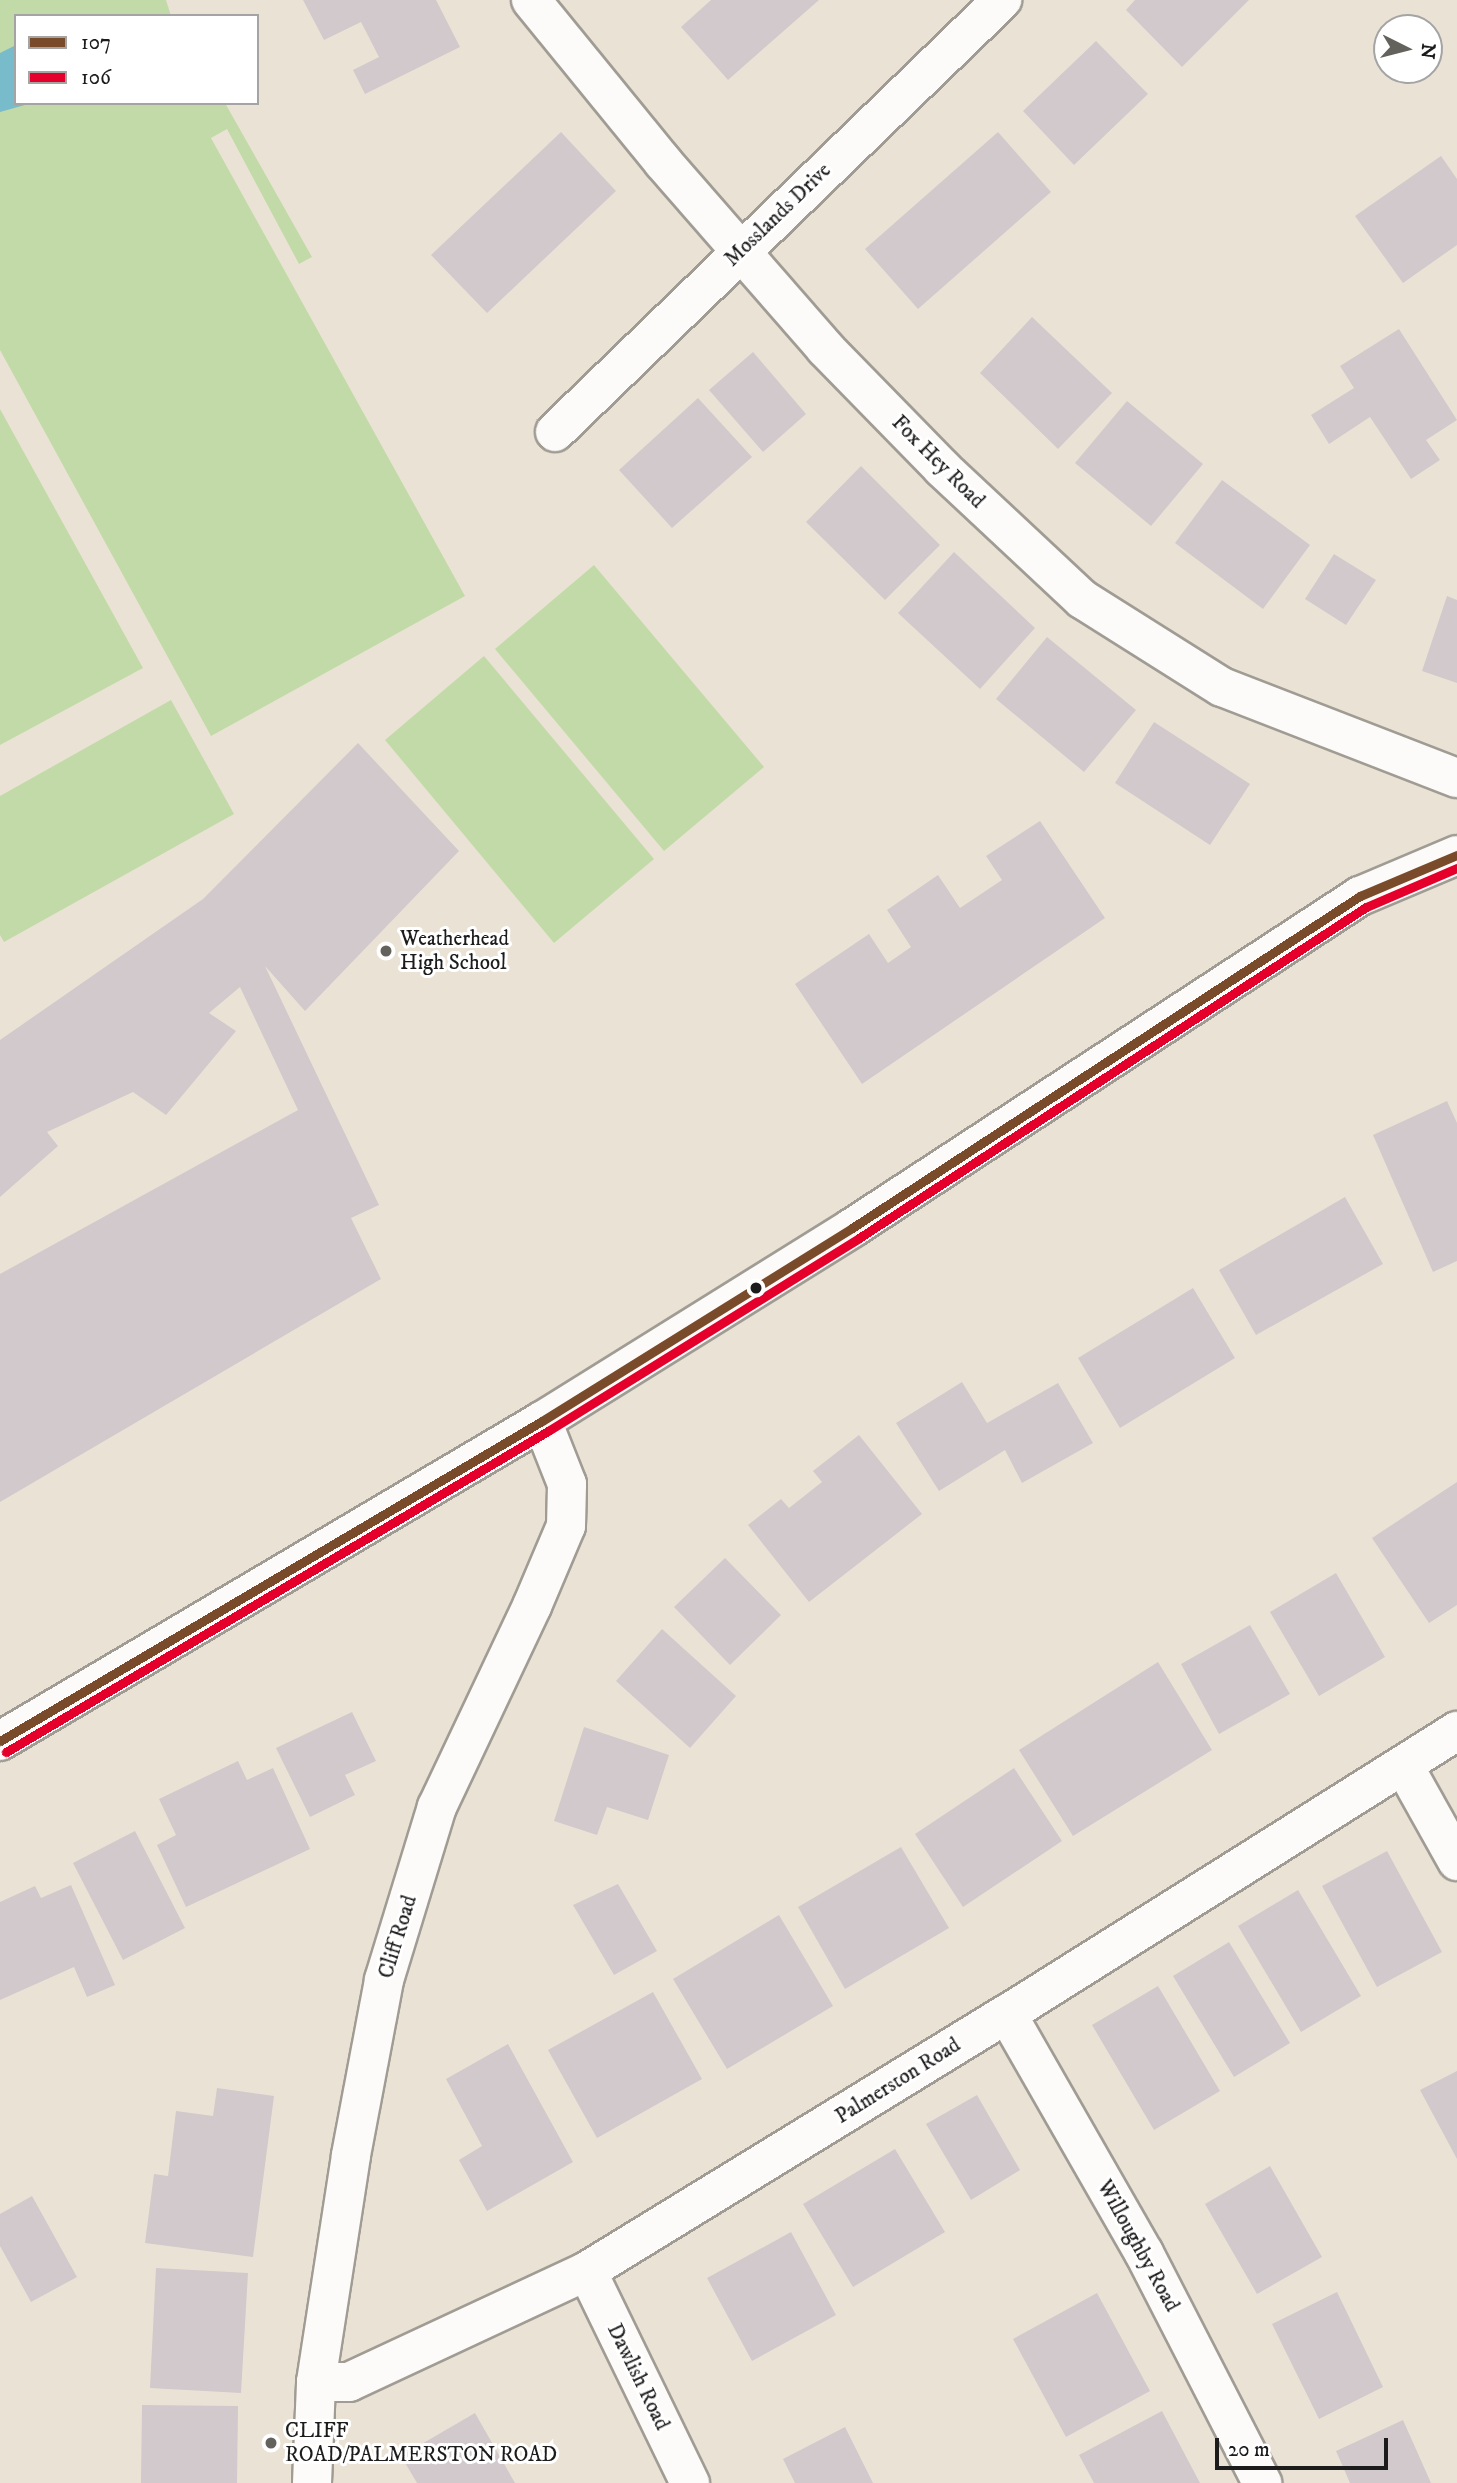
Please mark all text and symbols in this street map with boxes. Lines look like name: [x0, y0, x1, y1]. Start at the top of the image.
legend: [14, 14, 259, 105]
north arrow: [1373, 14, 1443, 84]
text: 107: [81, 30, 111, 56]
text: N: [1415, 42, 1440, 60]
text: 106: [81, 65, 111, 91]
street label: Mosslands Drive: [720, 158, 836, 272]
street label: Fox Hey Road: [886, 410, 990, 514]
place label: Weatherhead High School: [400, 926, 509, 976]
marker: Weatherhead High School: [378, 943, 394, 959]
unlabelled marker: [749, 1281, 763, 1295]
street label: Cliff Road: [373, 1892, 423, 1982]
street label: Palmerston Road: [831, 2033, 965, 2129]
street label: Willoughby Road: [1091, 2176, 1185, 2316]
street label: Dawlish Road: [601, 2320, 675, 2434]
place label: CLIFF ROAD/PALMERSTON ROAD: [285, 2418, 557, 2468]
scale bar: [1219, 2424, 1392, 2468]
marker: CLIFF ROAD/PALMERSTON ROAD: [263, 2435, 279, 2451]
text: 20 m: [1228, 2437, 1270, 2463]

